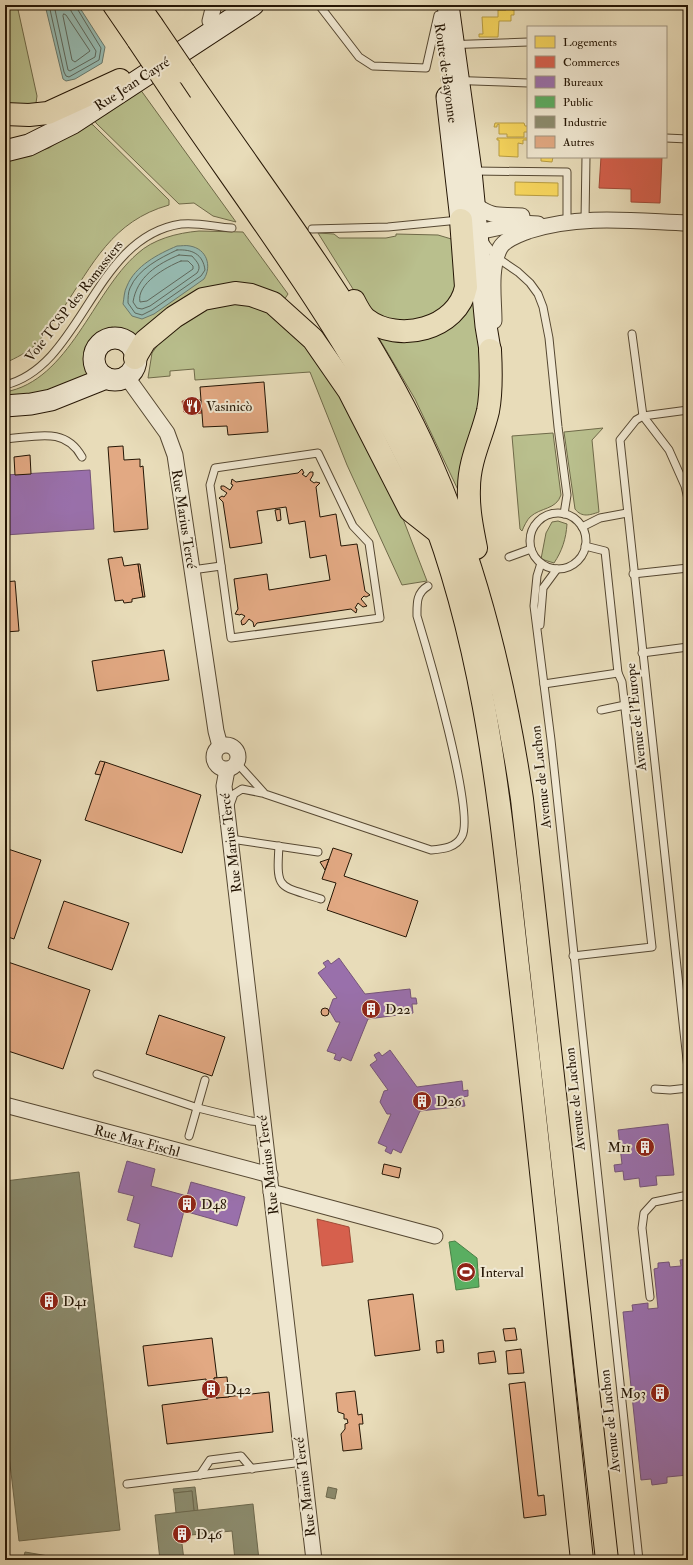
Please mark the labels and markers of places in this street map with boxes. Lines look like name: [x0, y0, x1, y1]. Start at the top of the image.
restaurant icon: Vasinicò: [181, 395, 203, 417]
place label: Vasinicò: [206, 398, 252, 415]
building icon: D22: [360, 998, 382, 1020]
place label: D22: [385, 1001, 411, 1018]
building icon: D26: [411, 1090, 433, 1112]
place label: D26: [436, 1093, 462, 1110]
building icon: M11: [634, 1136, 656, 1158]
place label: M11: [607, 1139, 631, 1156]
building icon: D48: [176, 1193, 198, 1215]
place label: D48: [201, 1196, 227, 1213]
sports icon: Interval: [455, 1261, 477, 1283]
place label: Interval: [480, 1264, 524, 1281]
building icon: D41: [38, 1290, 60, 1312]
place label: D41: [63, 1293, 87, 1310]
building icon: D42: [200, 1378, 222, 1400]
place label: D42: [225, 1381, 251, 1398]
building icon: M93: [649, 1382, 671, 1404]
place label: M93: [620, 1385, 646, 1402]
building icon: D46: [171, 1523, 193, 1545]
place label: D46: [196, 1526, 223, 1543]

